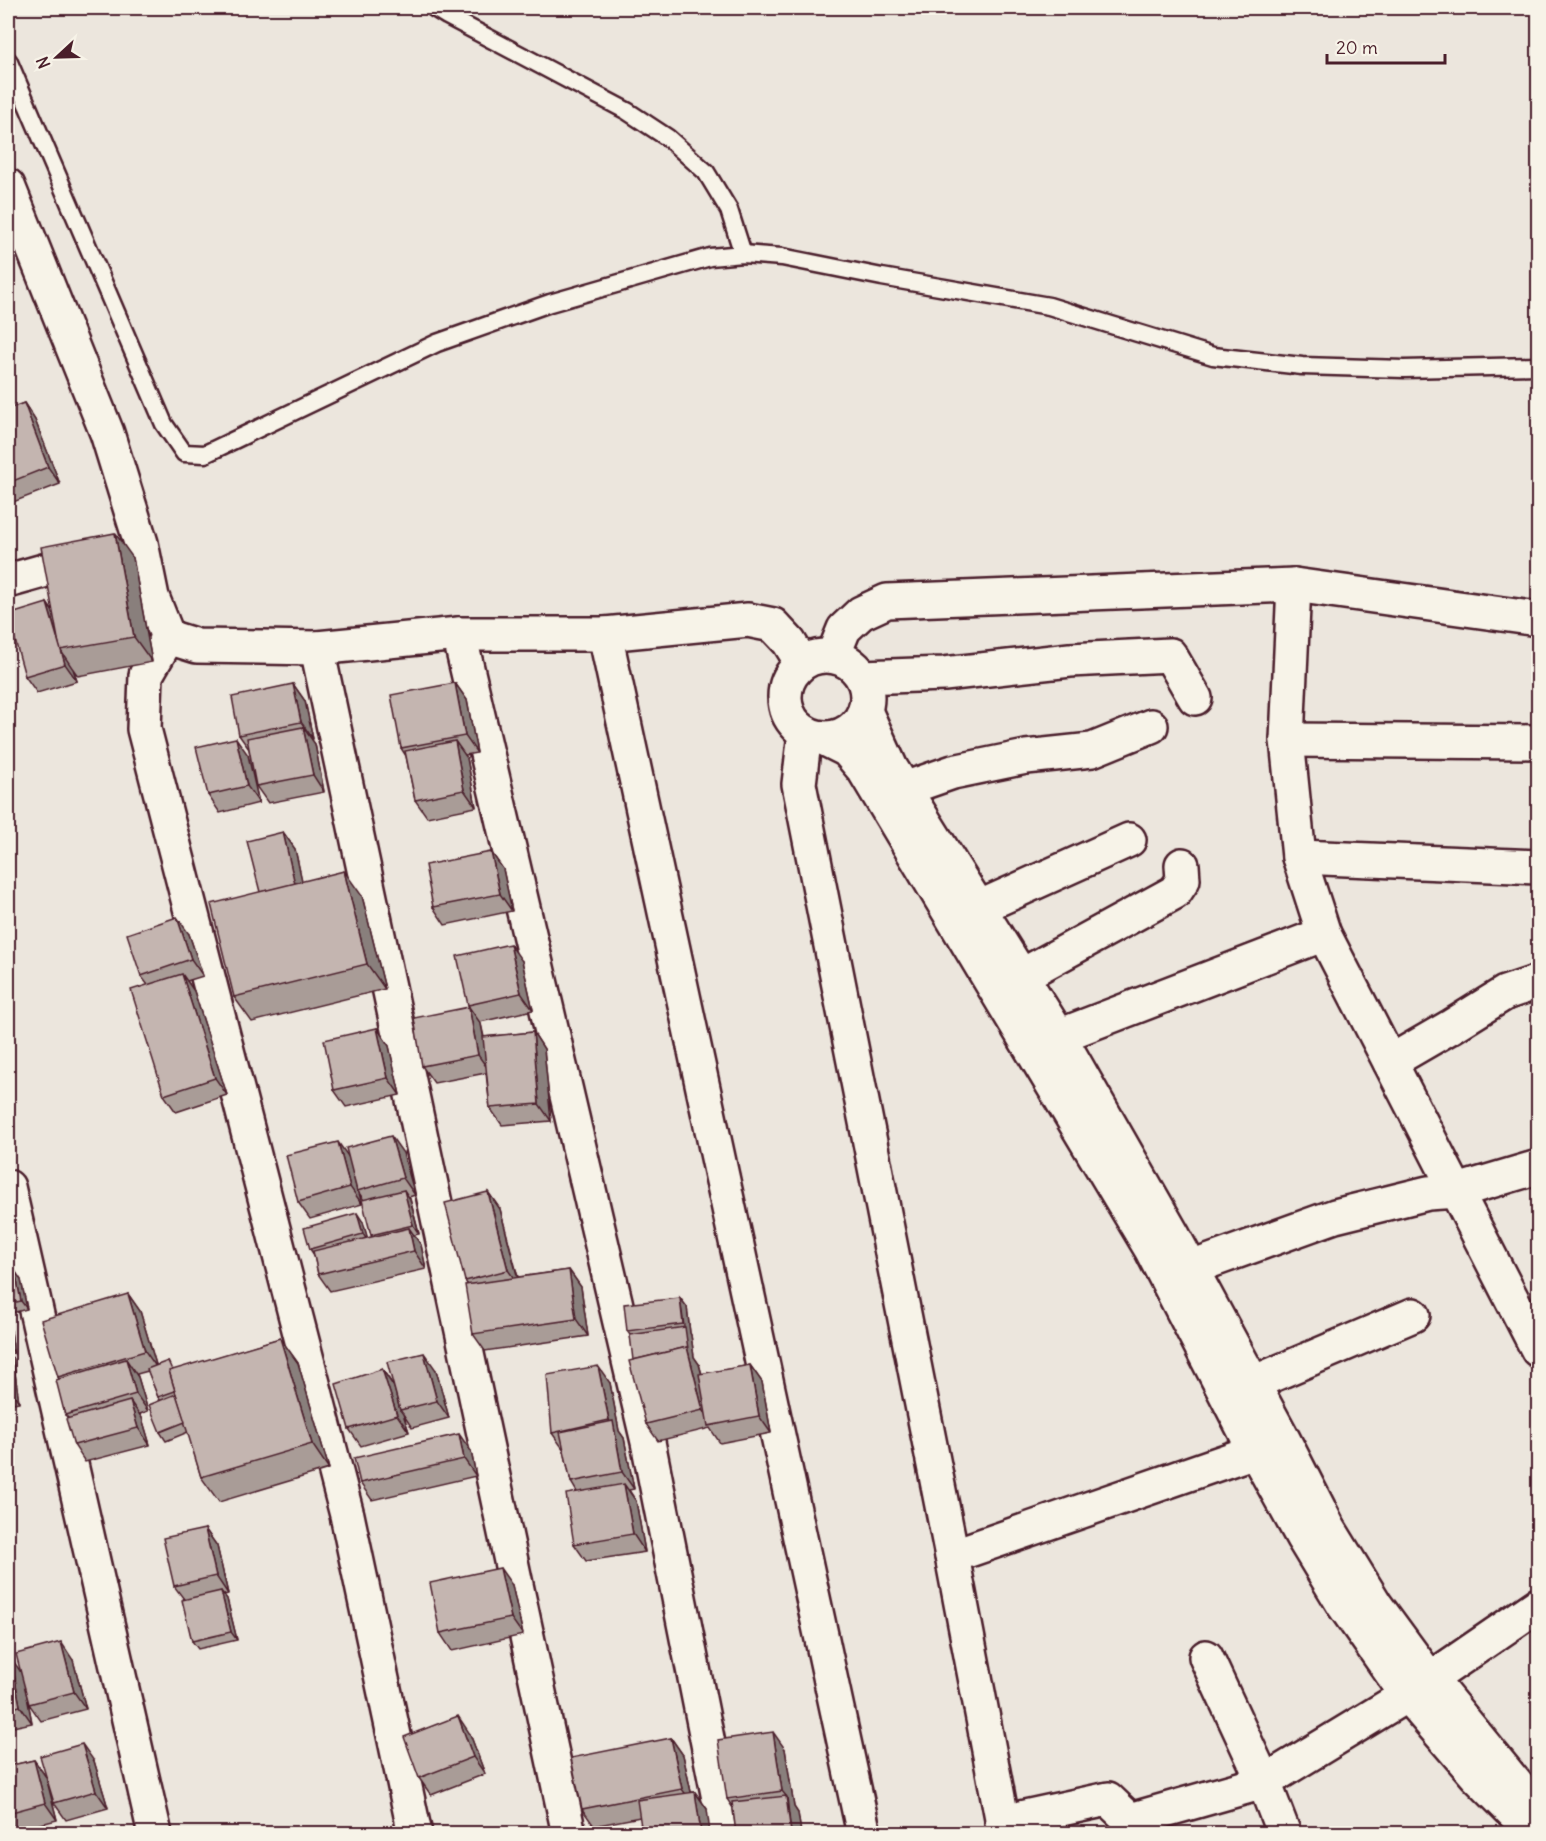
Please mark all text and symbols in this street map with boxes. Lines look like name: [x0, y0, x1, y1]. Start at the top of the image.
north arrow: [27, 27, 87, 87]
scale bar: [1327, 27, 1446, 65]
text: 20 m: [1336, 36, 1378, 59]
text: N: [32, 54, 54, 71]

